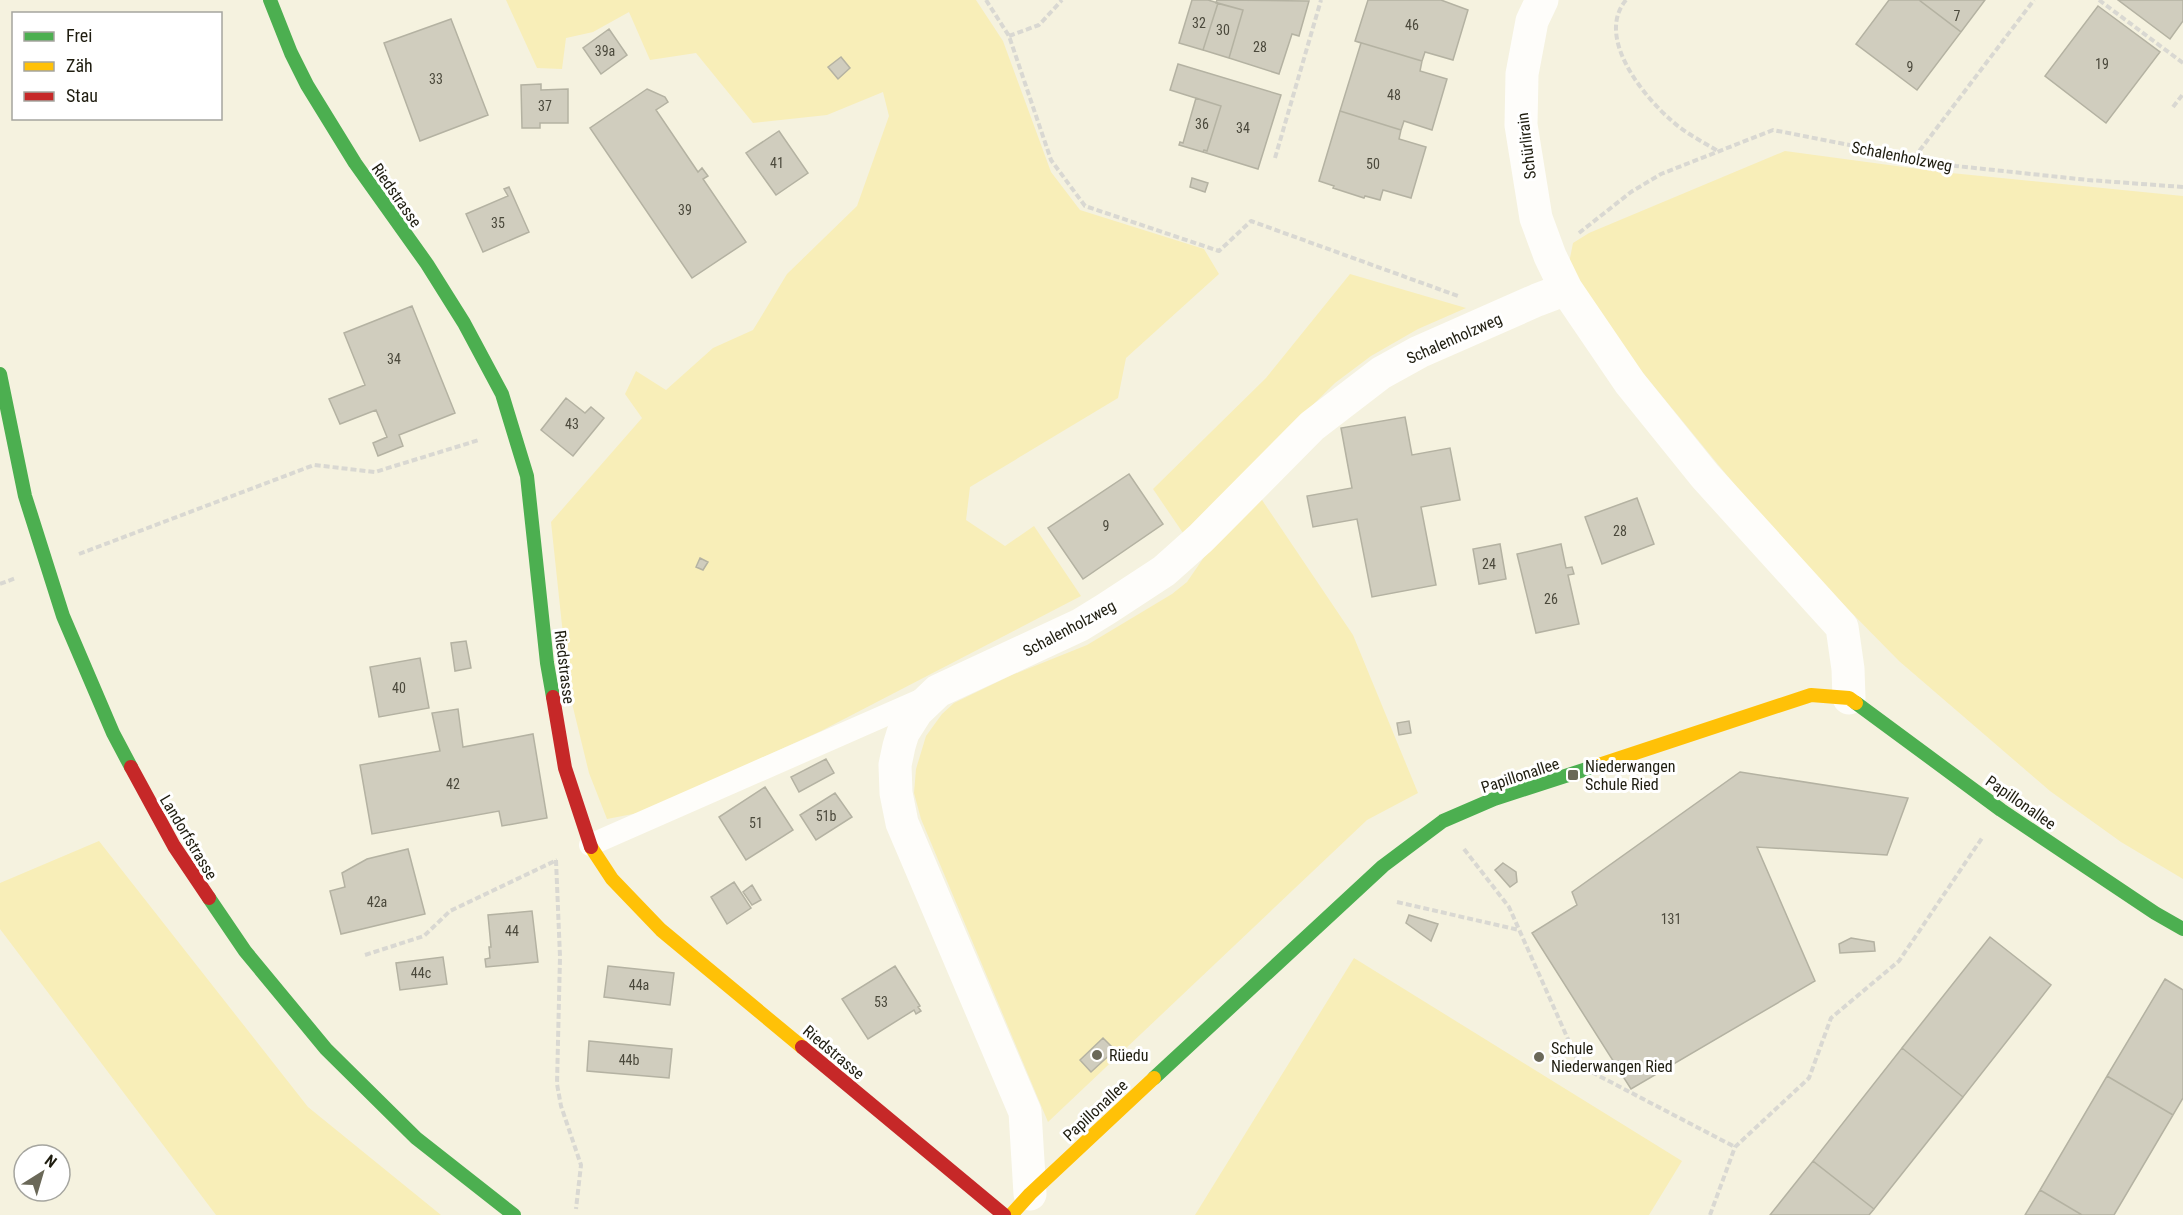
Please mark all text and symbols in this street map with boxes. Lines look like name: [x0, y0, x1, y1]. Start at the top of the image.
house number: 7: [1954, 8, 1961, 24]
legend: [12, 12, 222, 120]
house number: 32: [1192, 15, 1206, 31]
house number: 46: [1405, 17, 1419, 33]
house number: 30: [1216, 22, 1230, 38]
text: Frei: [66, 25, 92, 46]
house number: 28: [1253, 39, 1267, 55]
house number: 39a: [595, 43, 615, 59]
text: Zäh: [66, 55, 93, 76]
house number: 19: [2095, 56, 2109, 72]
house number: 9: [1907, 59, 1913, 75]
house number: 33: [429, 71, 443, 87]
text: Stau: [66, 85, 98, 106]
house number: 48: [1387, 87, 1401, 103]
house number: 37: [538, 98, 552, 114]
street label: Schürlirain: [1513, 112, 1540, 180]
house number: 36: [1195, 116, 1209, 132]
house number: 34: [1236, 120, 1250, 136]
street label: Schalenholzweg: [1850, 137, 1954, 176]
house number: 41: [770, 155, 784, 171]
house number: 50: [1366, 156, 1380, 172]
street label: Riedstrasse: [368, 160, 426, 231]
house number: 39: [678, 202, 692, 218]
house number: 35: [491, 215, 505, 231]
street label: Schalenholzweg: [1404, 309, 1505, 368]
house number: 34: [387, 351, 401, 367]
house number: 43: [565, 416, 579, 432]
house number: 9: [1103, 518, 1109, 534]
house number: 28: [1613, 523, 1627, 539]
house number: 24: [1482, 556, 1496, 572]
house number: 26: [1544, 591, 1558, 607]
street label: Schalenholzweg: [1020, 596, 1119, 661]
street label: Riedstrasse: [551, 629, 578, 705]
house number: 40: [392, 680, 406, 696]
street label: Papillonallee: [1479, 754, 1562, 797]
place label: Niederwangen Schule Ried: [1585, 757, 1675, 794]
marker: Niederwangen Schule Ried: [1566, 768, 1580, 782]
street label: Papillonallee: [1982, 771, 2059, 833]
house number: 42: [446, 776, 460, 792]
street label: Landorfstrasse: [156, 791, 221, 883]
house number: 51b: [816, 808, 836, 824]
house number: 51: [749, 815, 763, 831]
house number: 42a: [367, 894, 387, 910]
house number: 131: [1661, 911, 1681, 927]
house number: 44: [505, 923, 519, 939]
house number: 44c: [411, 965, 431, 981]
house number: 44a: [629, 977, 649, 993]
house number: 53: [874, 994, 888, 1010]
street label: Riedstrasse: [799, 1021, 868, 1083]
place label: Schule Niederwangen Ried: [1551, 1039, 1673, 1076]
place label: Rüedu: [1109, 1046, 1148, 1065]
marker: Rüedu: [1090, 1048, 1104, 1062]
marker: Schule Niederwangen Ried: [1532, 1050, 1546, 1064]
house number: 44b: [619, 1052, 639, 1068]
street label: Papillonallee: [1059, 1076, 1131, 1145]
north arrow: [12, 1143, 72, 1203]
text: N: [41, 1151, 60, 1172]

